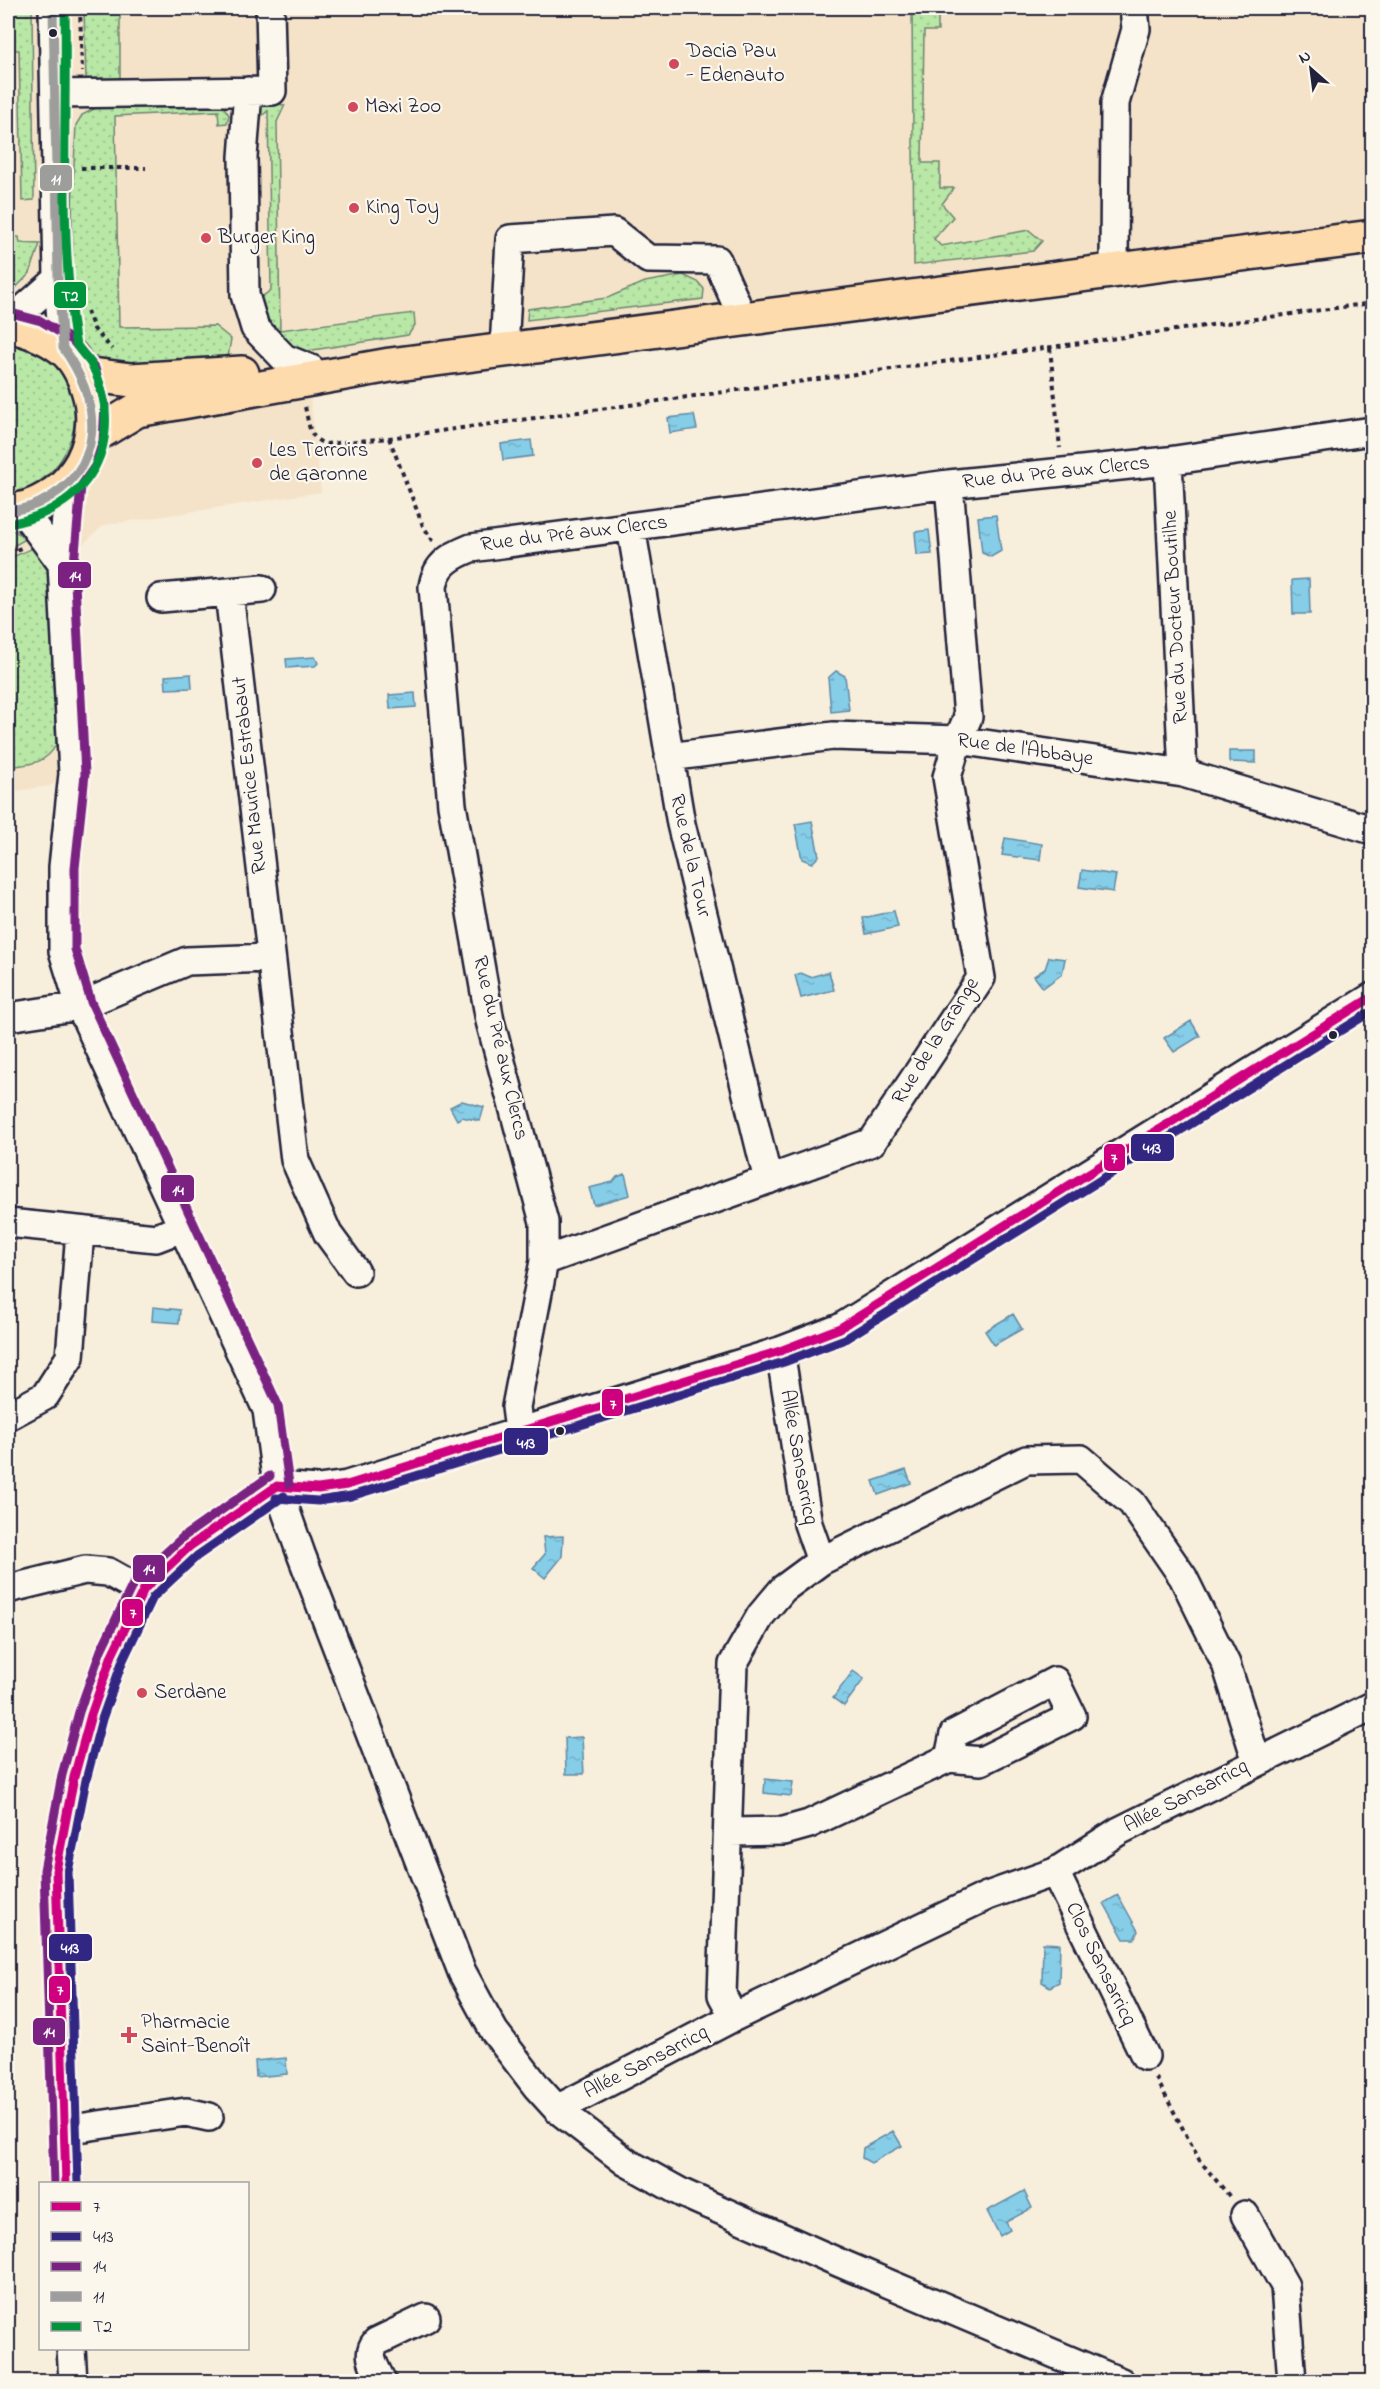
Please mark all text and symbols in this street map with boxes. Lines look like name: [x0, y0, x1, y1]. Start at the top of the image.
unlabelled marker: [47, 27, 59, 39]
place label: Dacia Pau - Edenauto: [685, 37, 785, 91]
north arrow: [1281, 39, 1341, 99]
text: N: [1294, 44, 1315, 71]
marker: Dacia Pau - Edenauto: [667, 57, 681, 71]
place label: Maxi Zoo: [365, 92, 441, 122]
marker: Maxi Zoo: [346, 100, 360, 114]
line badge: 11: [39, 164, 73, 192]
text: 11: [51, 168, 62, 192]
place label: King Toy: [366, 193, 439, 225]
marker: King Toy: [347, 201, 361, 215]
place label: Burger King: [217, 223, 315, 255]
marker: Burger King: [199, 231, 213, 245]
line badge: T2: [53, 281, 87, 309]
text: T2: [61, 285, 79, 309]
place label: Les Terroirs de Garonne: [269, 436, 368, 490]
street label: Rue du Pré aux Clercs: [961, 448, 1151, 498]
marker: Les Terroirs de Garonne: [250, 456, 264, 470]
street label: Rue du Pré aux Clercs: [479, 508, 669, 560]
street label: Rue du Docteur Boutilhe: [1155, 509, 1197, 725]
line badge: 14: [57, 561, 92, 589]
text: 14: [69, 565, 81, 589]
street label: Rue Maurice Estrabaut: [225, 675, 275, 875]
street label: Rue de l'Abbaye: [955, 726, 1096, 776]
street label: Rue de la Tour: [661, 792, 719, 921]
street label: Rue du Pré aux Clercs: [464, 953, 536, 1143]
street label: Rue de la Grange: [885, 971, 989, 1112]
unlabelled marker: [1327, 1029, 1339, 1041]
line badge: 413: [1130, 1133, 1175, 1162]
text: 413: [1142, 1137, 1162, 1161]
line badge: 7: [1103, 1143, 1126, 1172]
text: 7: [1111, 1147, 1118, 1171]
line badge: 14: [160, 1174, 195, 1203]
text: 14: [172, 1179, 184, 1203]
street label: Allée Sansarricq: [771, 1387, 825, 1527]
line badge: 7: [601, 1388, 624, 1417]
text: 7: [610, 1393, 617, 1417]
unlabelled marker: [554, 1425, 566, 1437]
line badge: 413: [503, 1427, 549, 1456]
text: 413: [516, 1432, 536, 1456]
line badge: 14: [132, 1554, 166, 1583]
text: 14: [143, 1558, 155, 1582]
line badge: 7: [121, 1598, 144, 1627]
text: 7: [130, 1602, 137, 1626]
place label: Serdane: [154, 1678, 227, 1708]
marker: Serdane: [135, 1686, 149, 1700]
street label: Allée Sansarricq: [1119, 1753, 1254, 1841]
street label: Clos Sansarricq: [1057, 1897, 1143, 2031]
line badge: 413: [48, 1933, 93, 1962]
text: 413: [60, 1937, 80, 1961]
line badge: 7: [48, 1975, 71, 2004]
text: 7: [57, 1979, 64, 2003]
place label: Pharmacie Saint-Benoît: [141, 2008, 251, 2062]
line badge: 14: [32, 2017, 66, 2046]
street label: Allée Sansarricq: [579, 2019, 714, 2107]
text: 14: [43, 2021, 55, 2045]
marker: Pharmacie Saint-Benoît: [122, 2028, 136, 2042]
legend: [39, 2182, 249, 2350]
text: 7: [93, 2195, 101, 2221]
text: 413: [93, 2225, 114, 2251]
text: 14: [93, 2255, 107, 2281]
text: 11: [93, 2285, 105, 2311]
text: T2: [93, 2315, 112, 2341]

